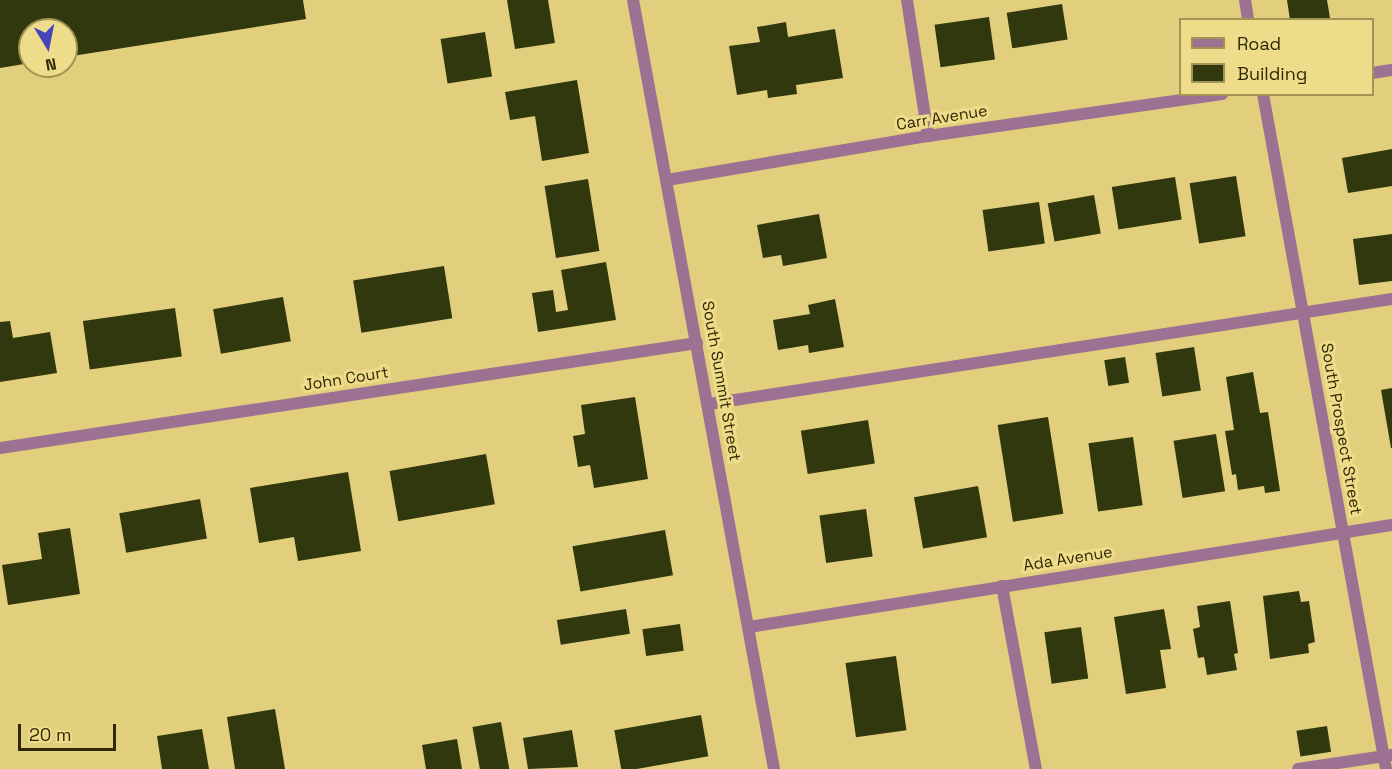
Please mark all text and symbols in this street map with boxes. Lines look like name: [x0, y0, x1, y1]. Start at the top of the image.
north arrow: [18, 18, 78, 78]
legend: [1179, 18, 1374, 96]
text: Road: [1237, 32, 1281, 55]
text: N: [44, 53, 58, 76]
text: Building: [1237, 62, 1307, 85]
street label: Carr Avenue: [895, 101, 989, 135]
street label: South Summit Street: [697, 299, 745, 463]
street label: South Prospect Street: [1316, 342, 1366, 516]
street label: John Court: [302, 363, 390, 395]
street label: Ada Avenue: [1022, 542, 1114, 576]
scale bar: [21, 712, 118, 750]
text: 20 m: [29, 723, 72, 746]

